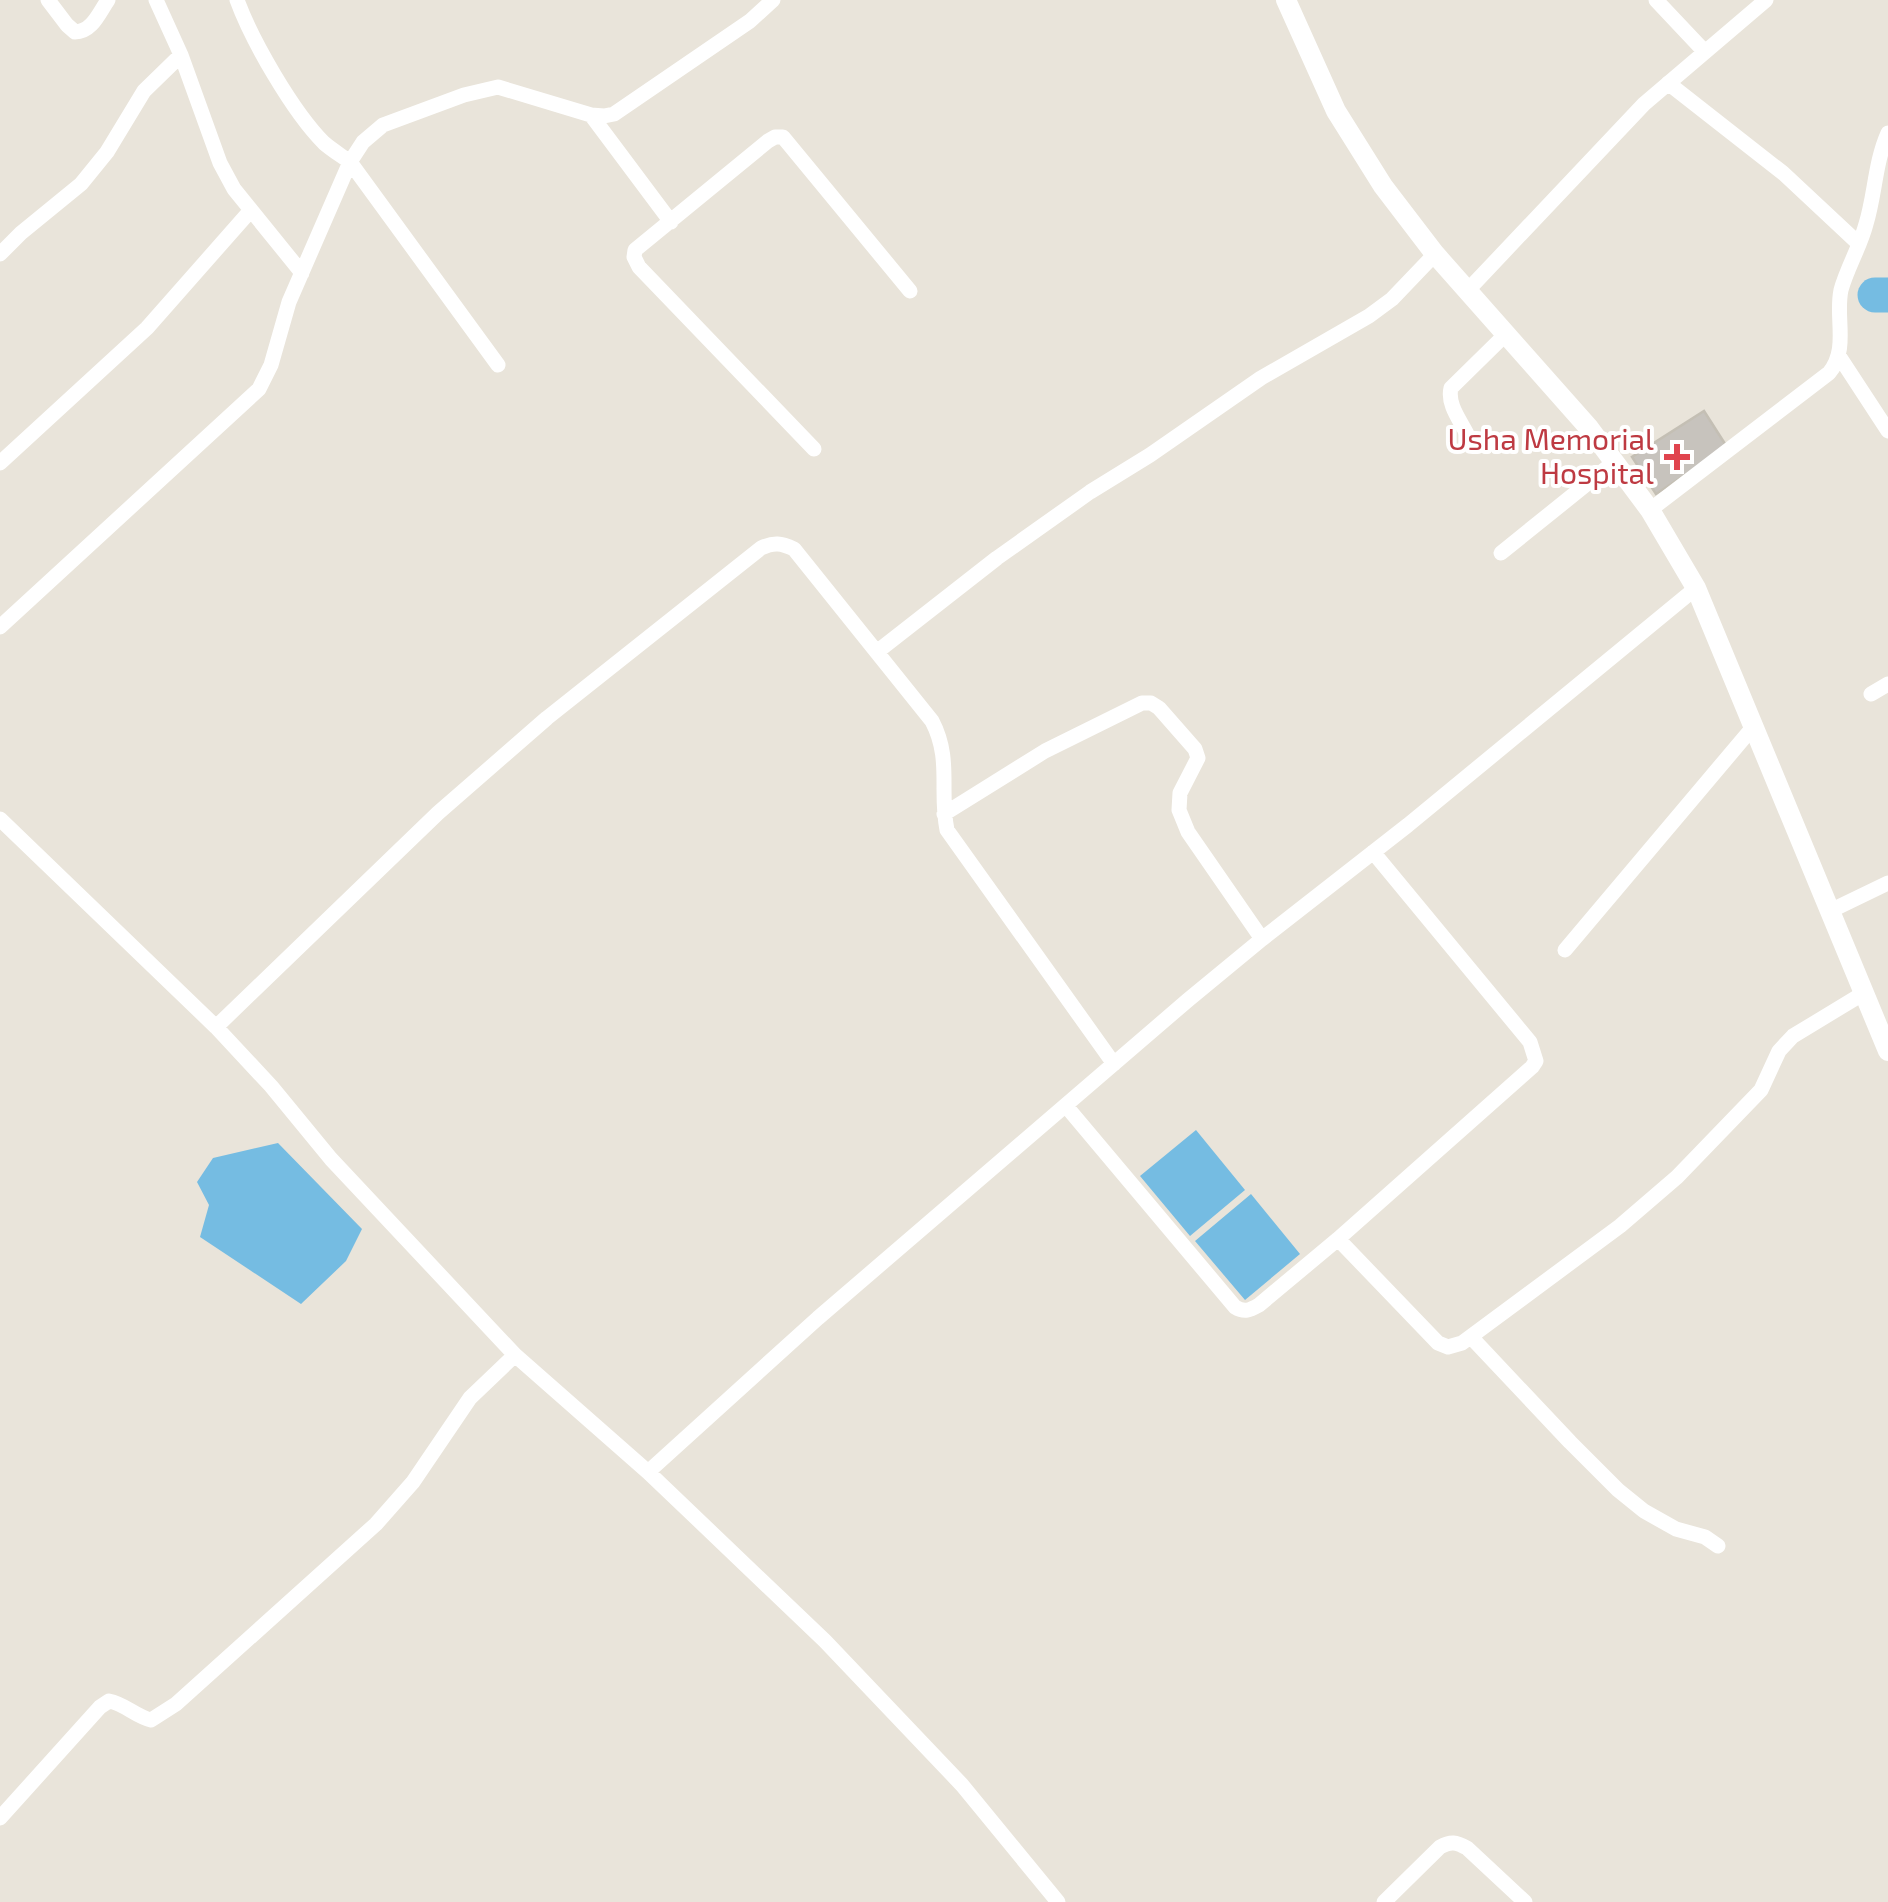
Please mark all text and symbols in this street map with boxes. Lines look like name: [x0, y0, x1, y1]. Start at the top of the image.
place label: Usha Memorial Hospital: [1448, 420, 1654, 490]
marker: Usha Memorial Hospital: [1664, 444, 1690, 470]

